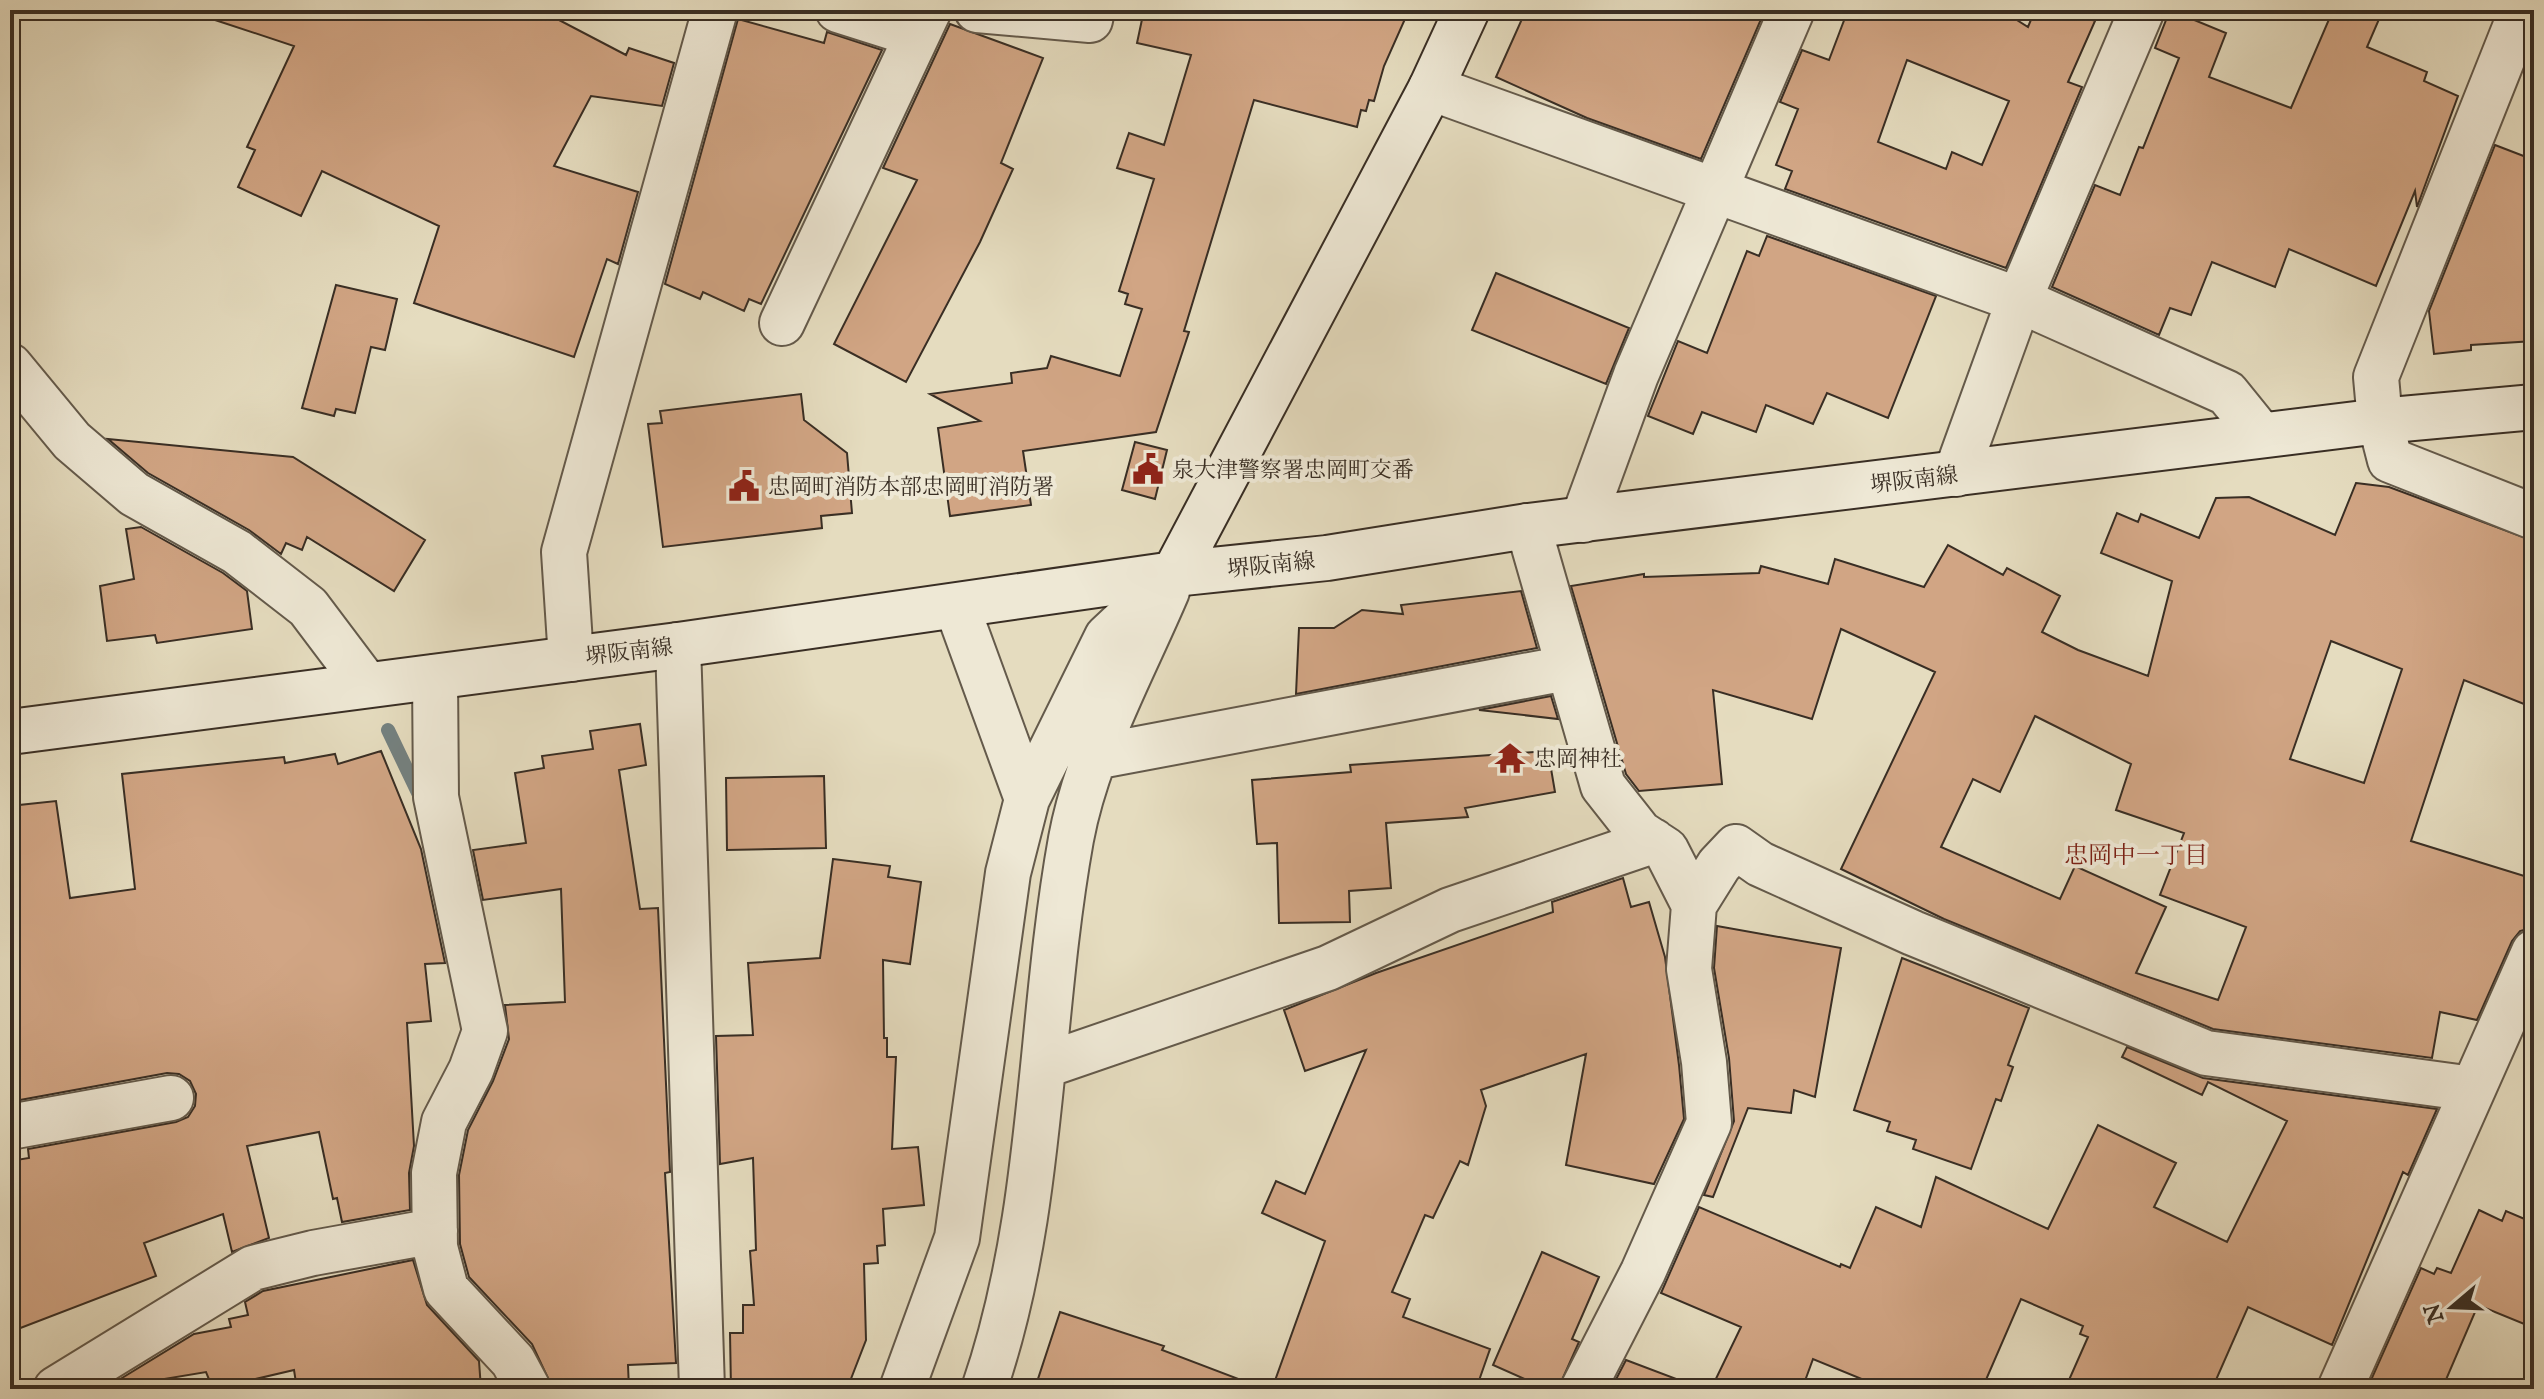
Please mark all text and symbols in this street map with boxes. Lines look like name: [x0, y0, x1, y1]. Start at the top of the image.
public building icon: 泉大津警察署忠岡町交番: [1131, 452, 1165, 486]
place label: 泉大津警察署忠岡町交番: [1172, 457, 1414, 485]
street label: 堺阪南線: [1869, 462, 1960, 500]
public building icon: 忠岡町消防本部忠岡町消防署: [727, 469, 761, 503]
place label: 忠岡町消防本部忠岡町消防署: [768, 474, 1054, 502]
street label: 堺阪南線: [1226, 547, 1316, 585]
street label: 堺阪南線: [584, 634, 675, 672]
temple icon: 忠岡神社: [1493, 741, 1527, 775]
place label: 忠岡神社: [1534, 746, 1622, 774]
district label: 忠岡中一丁目: [2064, 841, 2208, 872]
north arrow: [2412, 1267, 2492, 1347]
text: N: [2419, 1299, 2452, 1327]

